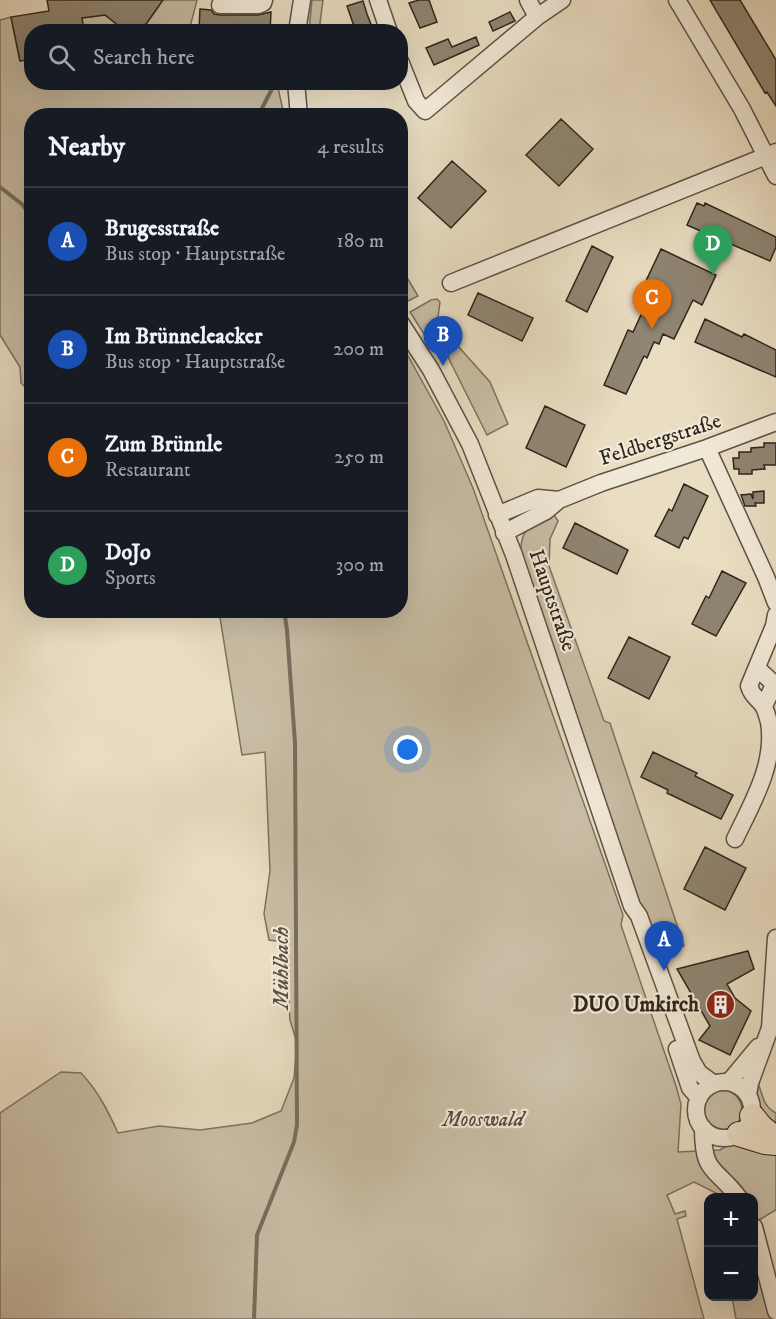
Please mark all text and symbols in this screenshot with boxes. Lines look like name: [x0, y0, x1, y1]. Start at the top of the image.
search box: [24, 24, 408, 90]
icon: search: [45, 41, 78, 74]
text: Search here: [93, 44, 195, 71]
text: Nearby: [48, 131, 125, 164]
text: 4 results: [317, 135, 384, 160]
text: Brugesstraße: [105, 215, 219, 242]
pin: D: [694, 226, 732, 275]
text: A: [61, 229, 74, 254]
text: 180 m: [337, 229, 384, 254]
text: Bus stop · Hauptstraße: [105, 242, 285, 267]
pin: C: [632, 280, 672, 329]
pin: B: [424, 316, 462, 366]
text: Im Brünneleacker: [105, 323, 262, 350]
text: B: [61, 337, 74, 362]
text: 200 m: [333, 337, 384, 362]
text: Bus stop · Hauptstraße: [105, 350, 285, 375]
street label: Feldbergstraße: [596, 408, 725, 472]
text: Zum Brünnle: [105, 431, 222, 458]
text: C: [61, 445, 74, 470]
text: 250 m: [334, 445, 384, 470]
text: Restaurant: [105, 458, 190, 483]
text: DoJo: [105, 539, 151, 566]
street label: Hauptstraße: [523, 546, 582, 655]
text: D: [60, 553, 75, 578]
text: 300 m: [336, 553, 384, 578]
text: Sports: [105, 566, 156, 591]
your location: [393, 735, 422, 764]
pin: A: [644, 922, 684, 971]
water label: Mühlbach: [268, 927, 295, 1011]
building icon: DUO Umkirch: [704, 988, 736, 1020]
place label: DUO Umkirch: [573, 992, 700, 1018]
park label: Mooswald: [440, 1107, 527, 1133]
map controls: [704, 1193, 758, 1301]
button: +: [704, 1193, 758, 1247]
button: −: [704, 1247, 758, 1301]

